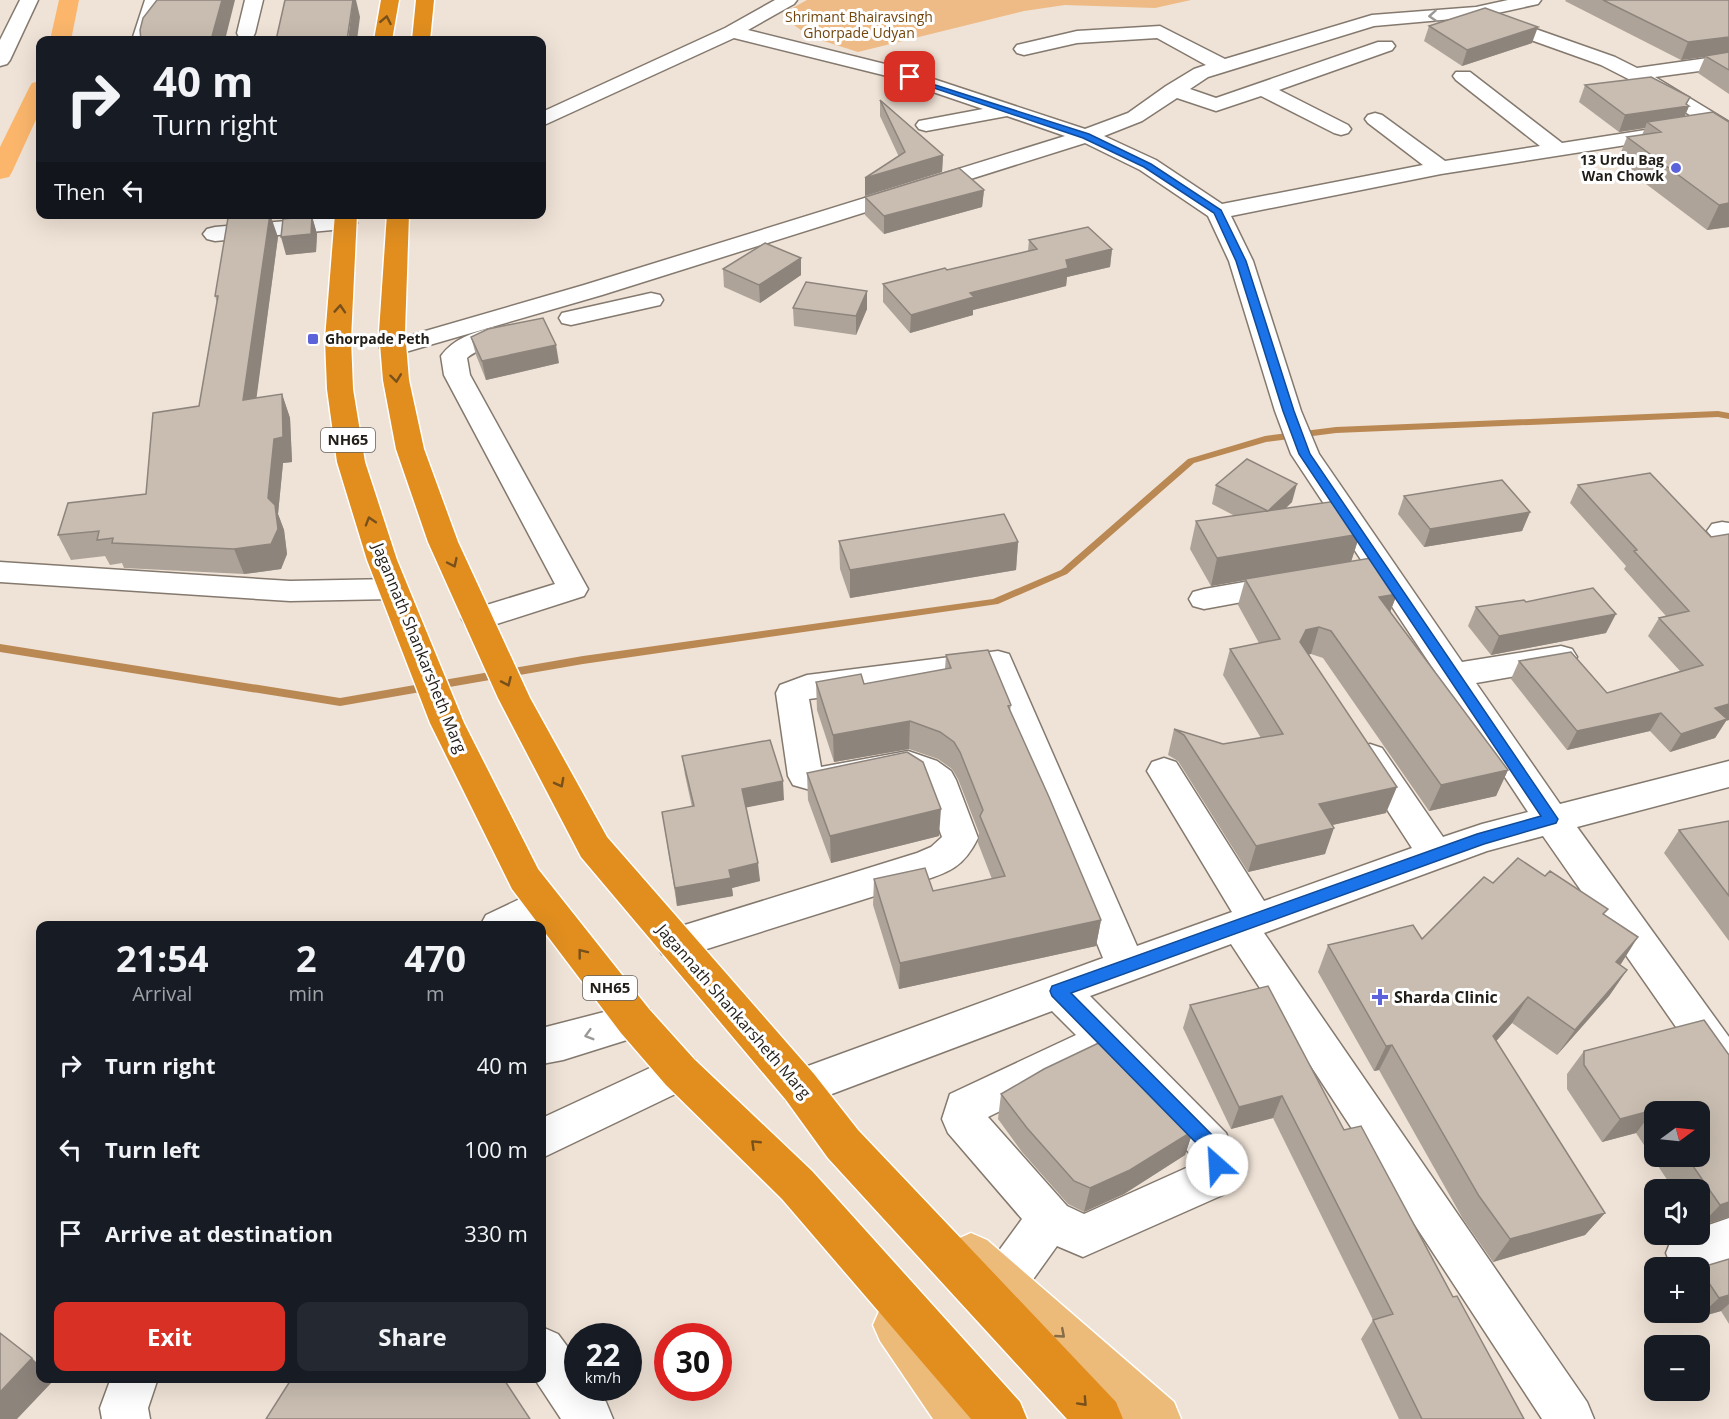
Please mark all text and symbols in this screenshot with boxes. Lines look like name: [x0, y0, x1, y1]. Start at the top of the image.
park label: Shrimant Bhairavsingh Ghorpade Udyan: [785, 7, 933, 42]
one-way arrow: [1429, 10, 1438, 23]
one-way arrow: [379, 16, 392, 26]
pin: [884, 51, 935, 102]
text: 40 m: [153, 52, 253, 109]
icon: right: [54, 60, 132, 138]
icon: arrive: [893, 60, 926, 93]
text: Turn right: [153, 106, 278, 143]
place label: 13 Urdu Bag Wan Chowk: [1580, 150, 1664, 185]
marker: 13 Urdu Bag Wan Chowk: [1669, 161, 1683, 175]
icon: left: [117, 174, 150, 207]
text: Then: [54, 176, 105, 206]
one-way arrow: [334, 305, 347, 314]
place label: Ghorpade Peth: [325, 329, 430, 348]
marker: Ghorpade Peth: [306, 332, 320, 346]
one-way arrow: [390, 373, 402, 382]
road number: NH65: [321, 428, 375, 452]
one-way arrow: [365, 516, 377, 527]
street label: Jagannath Shankarsheth Marg: [367, 538, 472, 757]
one-way arrow: [446, 557, 458, 568]
one-way arrow: [500, 676, 512, 687]
one-way arrow: [553, 777, 564, 788]
street label: Jagannath Shankarsheth Marg: [651, 917, 816, 1103]
text: 21:54: [116, 934, 209, 983]
text: 2: [296, 934, 317, 983]
text: 470: [404, 934, 466, 983]
one-way arrow: [579, 949, 590, 960]
road number: NH65: [583, 976, 637, 1000]
text: Arrival: [132, 980, 192, 1007]
text: min: [288, 980, 324, 1007]
text: m: [426, 980, 444, 1007]
place label: Sharda Clinic: [1394, 986, 1498, 1008]
marker: Sharda Clinic: [1371, 988, 1389, 1006]
one-way arrow: [584, 1028, 595, 1040]
icon: right: [54, 1049, 87, 1082]
text: Turn right: [105, 1050, 216, 1080]
text: 40 m: [477, 1050, 528, 1080]
north arrow: [1644, 1101, 1710, 1167]
map controls: [1644, 1101, 1710, 1401]
icon: left: [54, 1133, 87, 1166]
position arrow: [1185, 1133, 1249, 1197]
text: Turn left: [105, 1134, 200, 1164]
text: 100 m: [464, 1134, 528, 1164]
one-way arrow: [752, 1140, 762, 1151]
button: sound: [1644, 1179, 1710, 1245]
icon: arrive: [54, 1217, 87, 1250]
text: Arrive at destination: [105, 1218, 333, 1248]
text: 330 m: [464, 1218, 528, 1248]
button: +: [1644, 1257, 1710, 1323]
button: Exit: [54, 1302, 285, 1371]
button: Share: [297, 1302, 528, 1371]
speed limit sign: 30: [654, 1323, 732, 1401]
one-way arrow: [1054, 1327, 1065, 1338]
text: 22: [586, 1334, 620, 1375]
button: −: [1644, 1335, 1710, 1401]
text: km/h: [585, 1367, 621, 1387]
one-way arrow: [1076, 1395, 1087, 1406]

